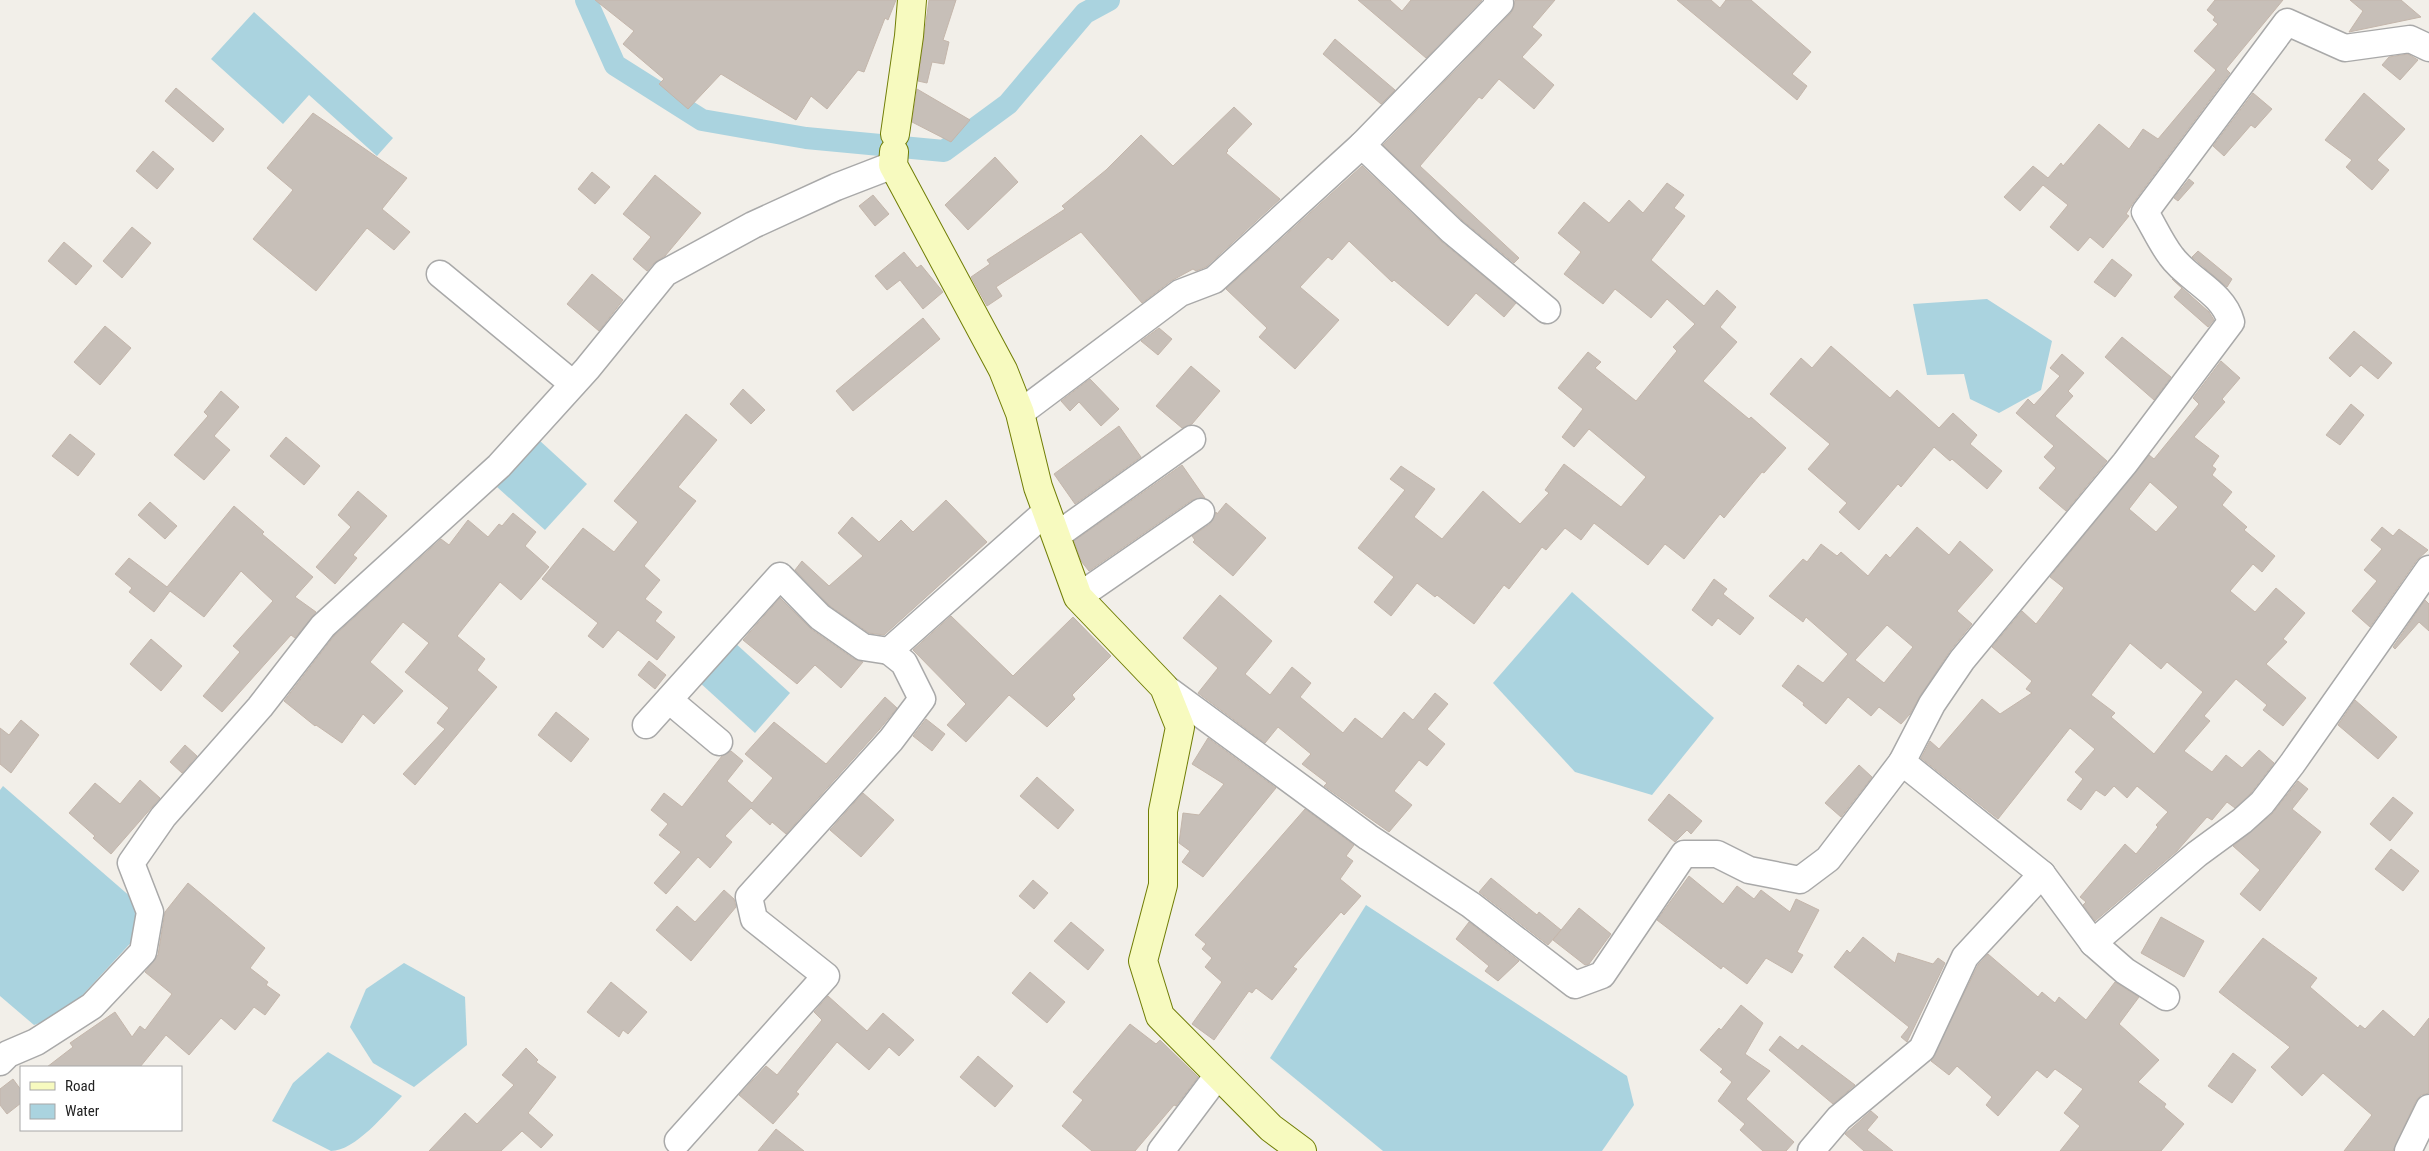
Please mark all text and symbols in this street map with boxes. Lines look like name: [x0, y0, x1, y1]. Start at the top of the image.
legend: [20, 1066, 182, 1131]
text: Road: [65, 1077, 95, 1095]
text: Water: [65, 1102, 100, 1120]

